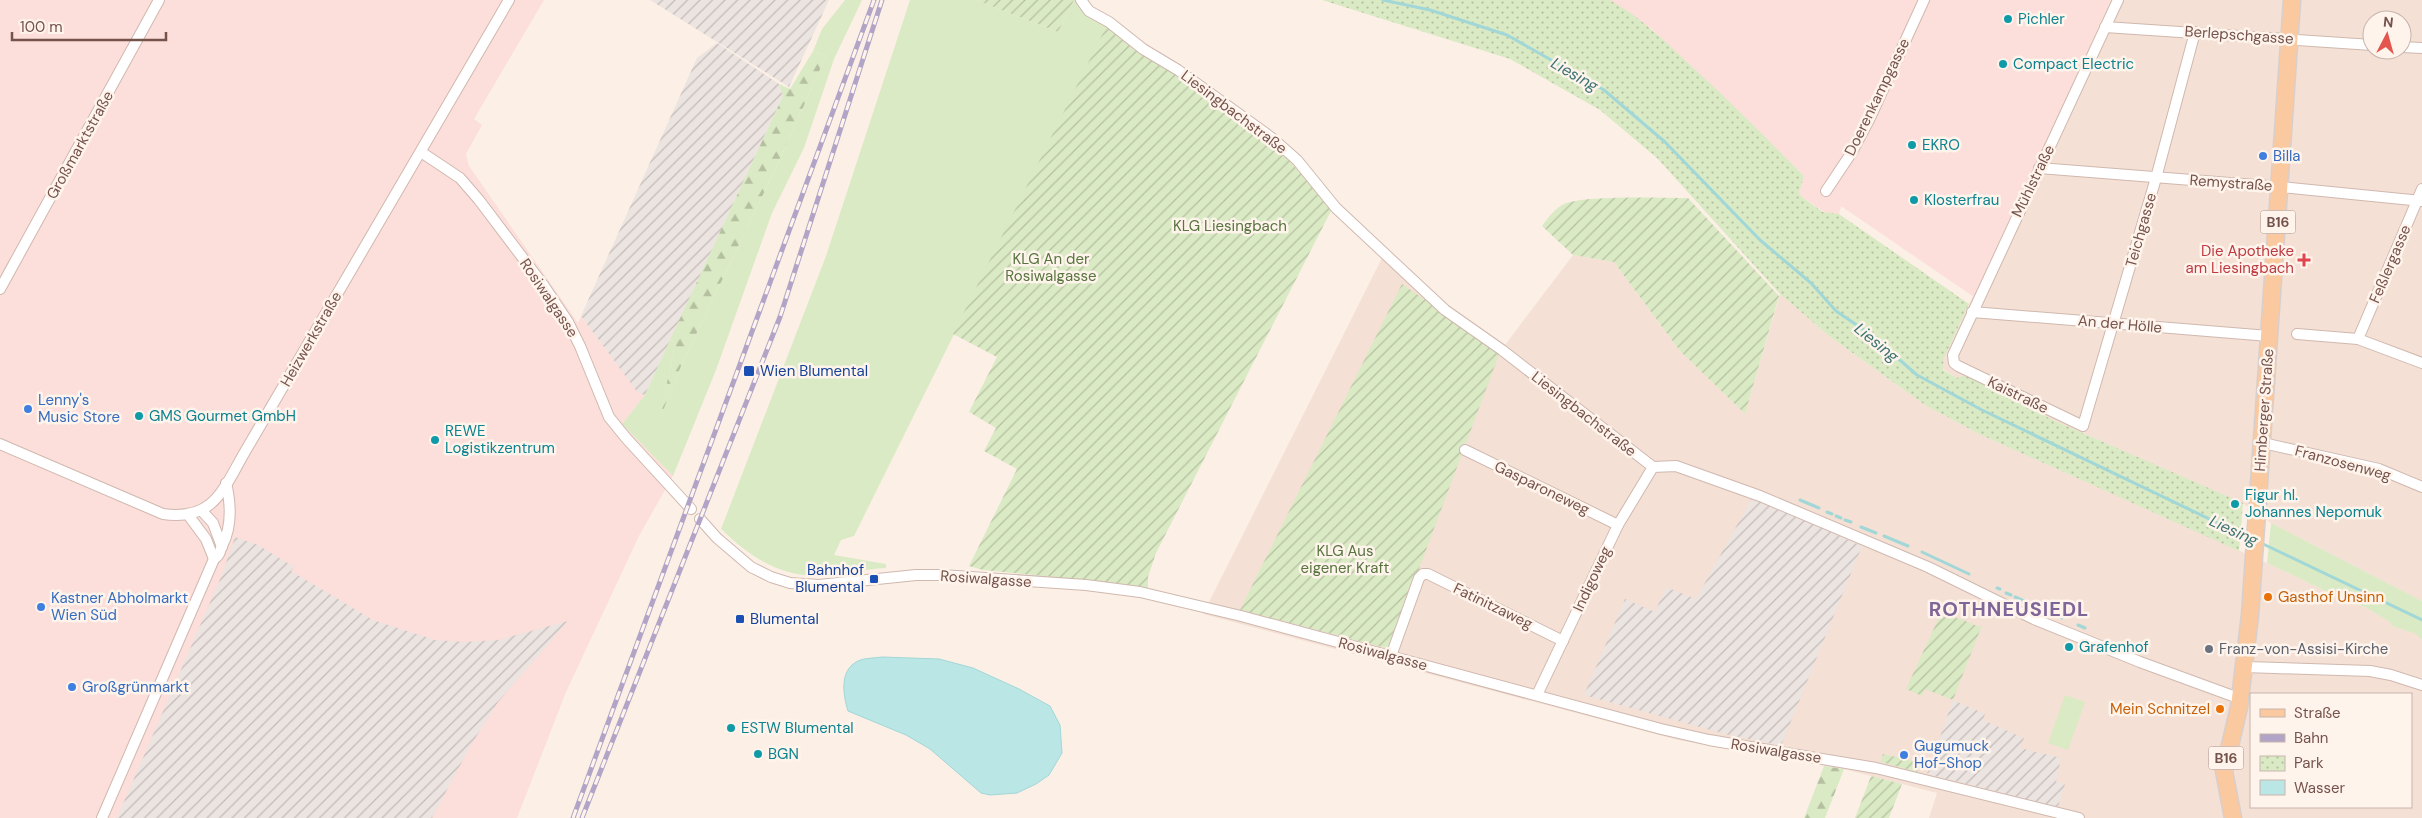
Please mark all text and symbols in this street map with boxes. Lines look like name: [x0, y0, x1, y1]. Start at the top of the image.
place label: Pichler: [2018, 9, 2065, 29]
scale bar: [12, 10, 166, 42]
north arrow: [2362, 10, 2412, 60]
marker: Pichler: [2002, 13, 2014, 25]
text: N: [2382, 13, 2394, 32]
text: 100 m: [20, 17, 63, 37]
street label: Berlepschgasse: [2184, 21, 2294, 49]
street label: Doerenkampgasse: [1840, 35, 1914, 159]
water label: Liesing: [1547, 52, 1603, 97]
place label: Compact Electric: [2013, 54, 2134, 74]
marker: Compact Electric: [1997, 58, 2009, 70]
street label: Liesingbachstraße: [1177, 66, 1291, 158]
street label: Großmarktstraße: [42, 87, 118, 203]
place label: EKRO: [1922, 135, 1960, 155]
marker: EKRO: [1906, 139, 1918, 151]
street label: Mühlstraße: [2007, 141, 2059, 221]
place label: Billa: [2273, 146, 2301, 166]
marker: Billa: [2257, 150, 2269, 162]
street label: Remystraße: [2189, 170, 2273, 196]
place label: Klosterfrau: [1924, 190, 1999, 210]
street label: Teichgasse: [2121, 190, 2161, 270]
marker: Klosterfrau: [1908, 194, 1920, 206]
road number: B16: [2260, 210, 2296, 233]
park label: KLG Liesingbach: [1173, 216, 1287, 236]
street label: Feßlergasse: [2364, 222, 2416, 306]
place label: Die Apotheke am Liesingbach: [2186, 241, 2294, 278]
park label: KLG An der Rosiwalgasse: [1005, 249, 1097, 286]
marker: Die Apotheke am Liesingbach: [2298, 254, 2310, 266]
street label: Rosiwalgasse: [515, 255, 583, 341]
street label: Heizwerkstraße: [276, 288, 346, 390]
street label: An der Hölle: [2077, 310, 2163, 338]
water label: Liesing: [1850, 318, 1904, 367]
street label: Himberger Straße: [2250, 348, 2278, 472]
place label: Wien Blumental: [760, 361, 868, 381]
marker: Wien Blumental: [742, 364, 756, 378]
street label: Liesingbachstraße: [1527, 367, 1641, 461]
street label: Kaistraße: [1984, 372, 2052, 418]
place label: Lenny's Music Store: [38, 390, 120, 427]
marker: Lenny's Music Store: [22, 403, 34, 415]
place label: GMS Gourmet GmbH: [149, 406, 296, 426]
marker: GMS Gourmet GmbH: [133, 410, 145, 422]
place label: REWE Logistikzentrum: [445, 421, 555, 458]
marker: REWE Logistikzentrum: [429, 434, 441, 446]
street label: Franzosenweg: [2293, 441, 2393, 485]
street label: Gasparoneweg: [1491, 456, 1593, 520]
place label: Figur hl. Johannes Nepomuk: [2245, 485, 2383, 522]
marker: Figur hl. Johannes Nepomuk: [2229, 498, 2241, 510]
water label: Liesing: [2206, 510, 2263, 551]
park label: KLG Aus eigener Kraft: [1301, 541, 1390, 578]
street label: Indigoweg: [1568, 543, 1616, 615]
place label: Bahnhof Blumental: [795, 560, 864, 597]
street label: Rosiwalgasse: [940, 566, 1032, 592]
marker: Bahnhof Blumental: [868, 573, 880, 585]
street label: Fatinitzaweg: [1450, 578, 1536, 634]
place label: Gasthof Unsinn: [2278, 587, 2384, 607]
place label: Kastner Abholmarkt Wien Süd: [51, 588, 188, 625]
marker: Gasthof Unsinn: [2262, 591, 2274, 603]
district label: ROTHNEUSIEDL: [1929, 596, 2089, 622]
marker: Kastner Abholmarkt Wien Süd: [35, 601, 47, 613]
place label: Blumental: [750, 609, 819, 629]
marker: Blumental: [734, 613, 746, 625]
street label: Rosiwalgasse: [1336, 633, 1430, 675]
place label: Grafenhof: [2079, 637, 2149, 657]
place label: Franz-von-Assisi-Kirche: [2219, 639, 2388, 659]
marker: Grafenhof: [2063, 641, 2075, 653]
marker: Franz-von-Assisi-Kirche: [2203, 643, 2215, 655]
place label: Großgrünmarkt: [82, 677, 189, 697]
marker: Großgrünmarkt: [66, 681, 78, 693]
legend: [2250, 693, 2412, 808]
place label: Mein Schnitzel: [2110, 699, 2210, 719]
marker: Mein Schnitzel: [2214, 703, 2226, 715]
text: Straße: [2294, 703, 2341, 723]
place label: ESTW Blumental: [741, 718, 854, 738]
marker: ESTW Blumental: [725, 722, 737, 734]
text: Bahn: [2294, 728, 2328, 748]
street label: Rosiwalgasse: [1729, 734, 1823, 768]
place label: Gugumuck Hof-Shop: [1914, 736, 1989, 773]
place label: BGN: [768, 744, 799, 764]
road number: B16: [2208, 746, 2244, 770]
marker: BGN: [752, 748, 764, 760]
marker: Gugumuck Hof-Shop: [1898, 749, 1910, 761]
text: Park: [2294, 753, 2324, 773]
text: Wasser: [2294, 778, 2346, 798]

